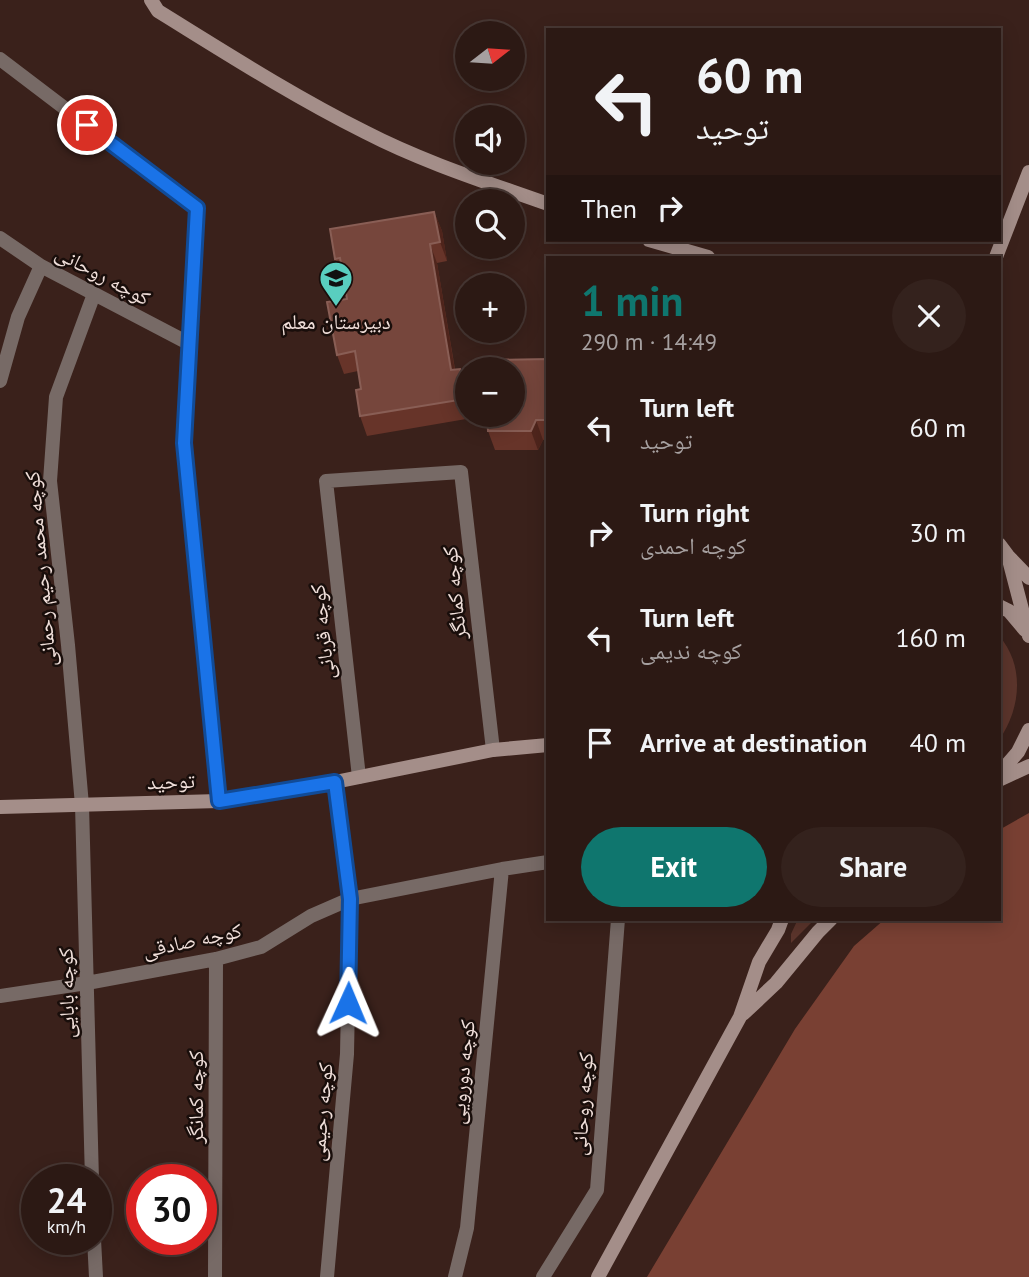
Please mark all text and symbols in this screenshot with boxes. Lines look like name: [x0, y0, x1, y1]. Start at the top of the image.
north arrow: [455, 21, 525, 91]
map controls: [455, 21, 525, 427]
text: 60 m: [696, 43, 803, 107]
icon: left: [581, 56, 672, 147]
pin: [57, 95, 117, 155]
button: sound: [455, 105, 525, 175]
icon: arrive: [68, 106, 106, 144]
text: توحید: [696, 106, 769, 148]
button: search: [455, 189, 525, 259]
icon: right: [651, 189, 689, 227]
text: Then: [581, 192, 637, 225]
street label: کوچه روحانی: [51, 239, 155, 311]
school or university icon: دبیرستان معلم: [317, 259, 355, 308]
button: +: [455, 273, 525, 343]
text: 1 min: [581, 273, 683, 328]
button: close: [892, 279, 966, 353]
place label: دبیرستان معلم: [281, 308, 391, 336]
text: 290 m · 14:49: [581, 327, 717, 356]
button: −: [455, 357, 525, 427]
text: Turn left: [640, 391, 734, 424]
icon: left: [581, 409, 619, 447]
text: 60 m: [910, 411, 966, 444]
text: توحید: [640, 426, 692, 455]
street label: کوچه محمد رحیم رحمانی: [18, 470, 63, 668]
text: Turn right: [640, 496, 749, 529]
icon: right: [581, 514, 619, 552]
text: 30 m: [910, 516, 966, 549]
text: کوچه احمدی: [640, 531, 746, 560]
street label: کوچه کمانگر: [436, 545, 472, 642]
street label: کوچه قربانی: [304, 583, 340, 681]
text: Turn left: [640, 601, 734, 634]
icon: left: [581, 619, 619, 657]
text: 160 m: [895, 621, 966, 654]
text: کوچه ندیمی: [640, 636, 742, 665]
icon: arrive: [581, 724, 619, 762]
text: Arrive at destination: [640, 726, 867, 759]
text: 40 m: [910, 726, 966, 759]
street label: توحید: [147, 767, 195, 795]
button: Exit: [581, 827, 767, 907]
button: Share: [781, 827, 966, 907]
street label: کوچه صادقی: [140, 916, 244, 964]
street label: کوچه بابایی: [52, 947, 80, 1039]
position arrow: [311, 966, 385, 1040]
street label: کوچه دورویی: [443, 1018, 481, 1126]
street label: کوچه کمانگر: [182, 1050, 209, 1145]
street label: کوچه روحانی: [565, 1051, 599, 1157]
street label: کوچه رحیمی: [303, 1061, 339, 1163]
speed limit sign: 30: [126, 1164, 217, 1255]
text: 24: [47, 1177, 86, 1223]
text: km/h: [47, 1215, 86, 1238]

